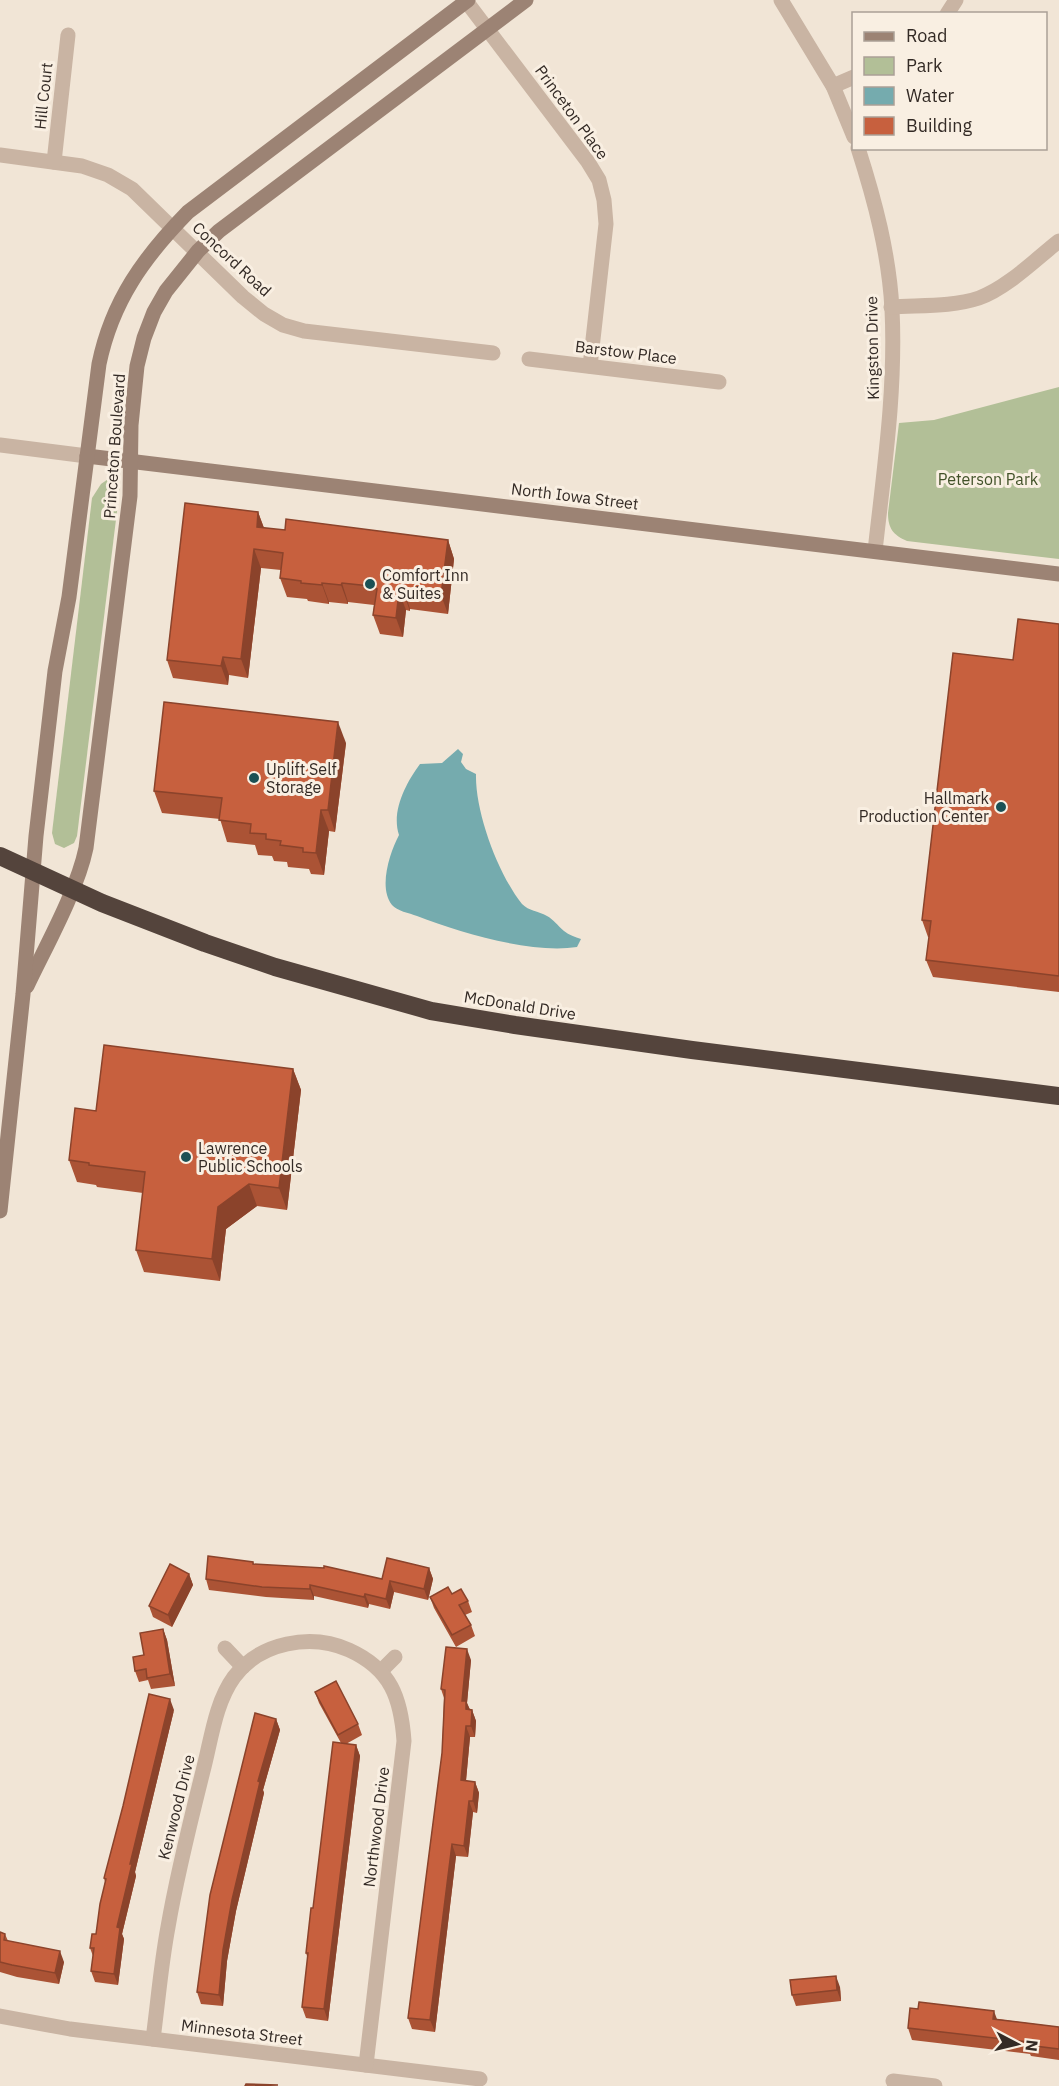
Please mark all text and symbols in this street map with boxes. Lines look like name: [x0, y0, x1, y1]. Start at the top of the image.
legend: [852, 12, 1047, 150]
text: Road: [906, 24, 947, 47]
text: Park: [906, 54, 943, 77]
street label: Princeton Place: [531, 61, 613, 163]
street label: Hill Court: [30, 62, 56, 130]
text: Water: [906, 84, 955, 107]
text: Building: [906, 114, 973, 137]
street label: Concord Road: [188, 217, 276, 301]
street label: Kingston Drive: [861, 296, 883, 400]
street label: Barstow Place: [574, 336, 678, 368]
street label: Princeton Boulevard: [99, 373, 129, 519]
park label: Peterson Park: [938, 469, 1039, 489]
street label: North Iowa Street: [510, 478, 640, 514]
place label: Comfort Inn & Suites: [382, 565, 469, 603]
marker: Comfort Inn & Suites: [363, 577, 377, 591]
place label: Uplift Self Storage: [266, 759, 337, 797]
marker: Uplift Self Storage: [247, 771, 261, 785]
place label: Hallmark Production Center: [859, 788, 990, 826]
marker: Hallmark Production Center: [994, 800, 1008, 814]
street label: McDonald Drive: [463, 986, 578, 1024]
place label: Lawrence Public Schools: [198, 1138, 303, 1176]
marker: Lawrence Public Schools: [179, 1150, 193, 1164]
street label: Kenwood Drive: [153, 1752, 199, 1862]
street label: Northwood Drive: [359, 1765, 393, 1888]
north arrow: [987, 2014, 1047, 2074]
street label: Minnesota Street: [180, 2015, 304, 2049]
text: N: [1021, 2039, 1043, 2053]

